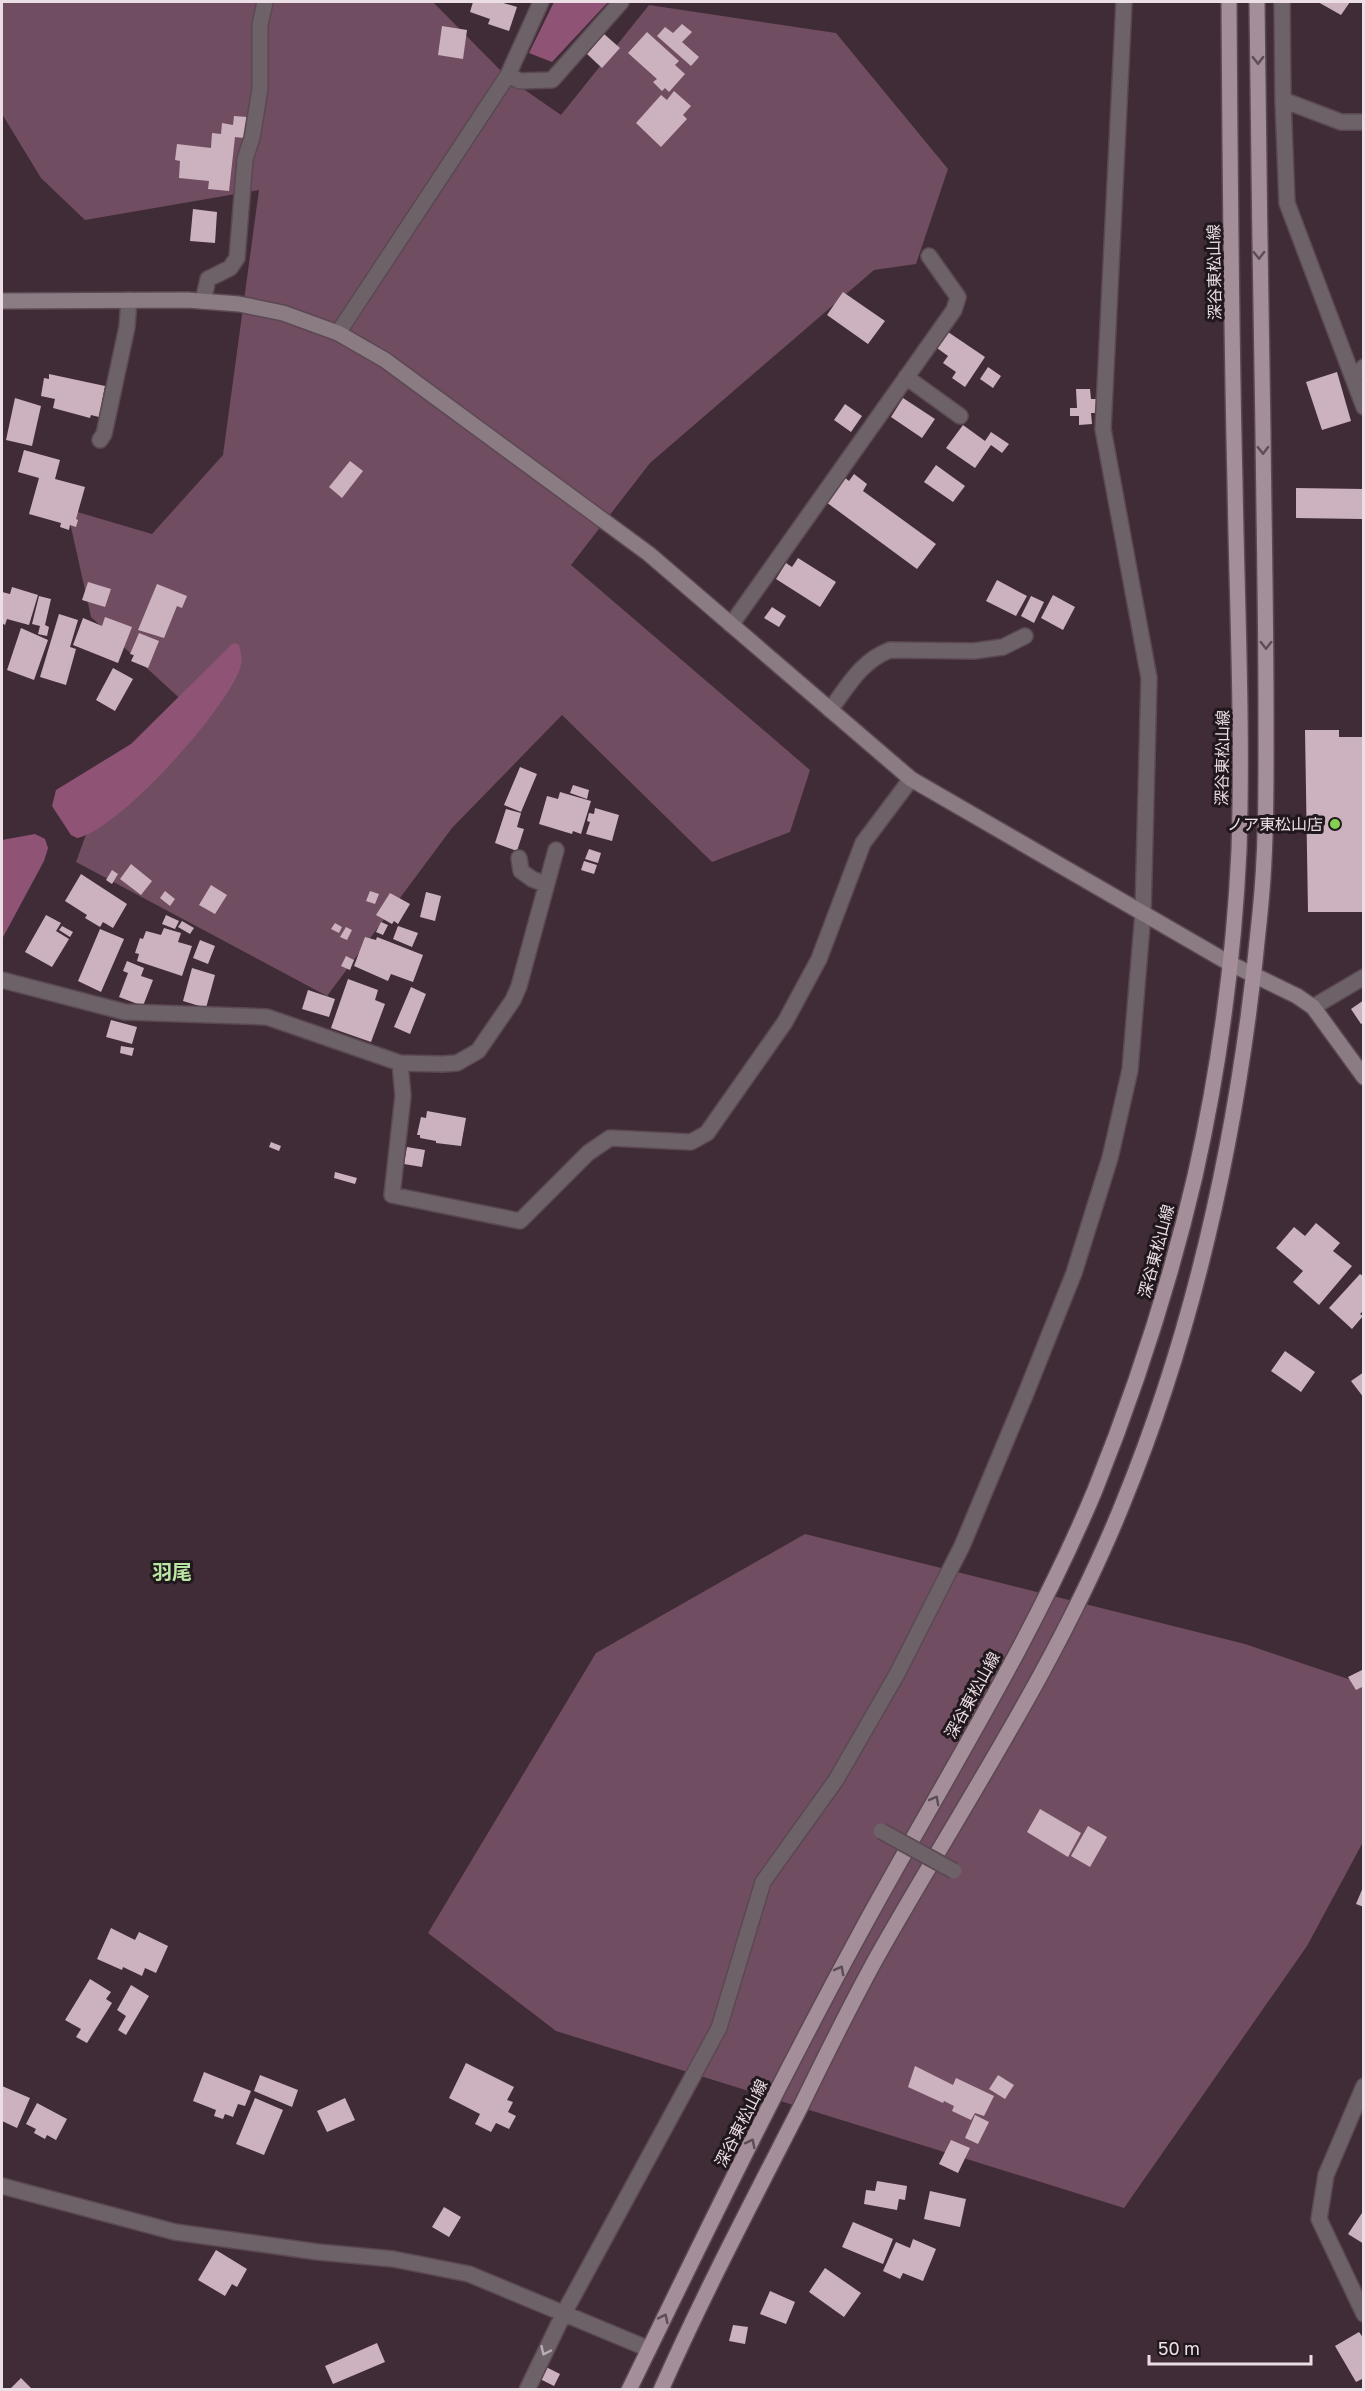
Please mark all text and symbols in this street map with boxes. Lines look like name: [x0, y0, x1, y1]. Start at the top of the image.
one-way arrow: [1252, 55, 1264, 64]
street label: 深谷東松山線: [1203, 224, 1225, 320]
one-way arrow: [1253, 250, 1265, 259]
one-way arrow: [1257, 445, 1269, 454]
one-way arrow: [1260, 640, 1272, 649]
street label: 深谷東松山線: [1211, 710, 1233, 806]
place label: ノア東松山店: [1227, 814, 1323, 834]
marker: ノア東松山店: [1328, 817, 1342, 831]
street label: 深谷東松山線: [1134, 1202, 1178, 1300]
district label: 羽尾: [152, 1559, 192, 1583]
street label: 深谷東松山線: [940, 1648, 1004, 1742]
one-way arrow: [928, 1795, 939, 1806]
one-way arrow: [833, 1966, 844, 1976]
street label: 深谷東松山線: [710, 2076, 772, 2170]
one-way arrow: [744, 2139, 755, 2150]
one-way arrow: [656, 2313, 668, 2324]
scale bar: [1149, 2328, 1311, 2366]
text: 50 m: [1158, 2337, 1200, 2359]
one-way arrow: [541, 2345, 553, 2356]

